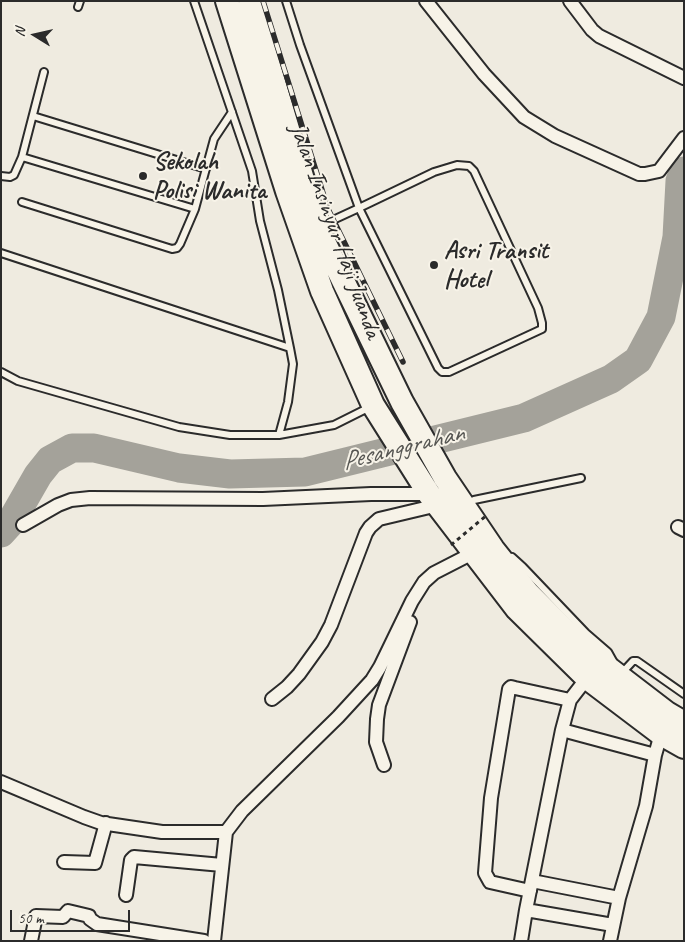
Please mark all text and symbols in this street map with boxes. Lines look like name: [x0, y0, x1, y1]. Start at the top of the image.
north arrow: [10, 10, 60, 60]
text: N: [11, 27, 29, 38]
street label: Jalan Insinyur Haji Juanda: [282, 119, 388, 343]
place label: Sekolah Polisi Wanita: [153, 147, 266, 206]
marker: Sekolah Polisi Wanita: [137, 170, 149, 182]
place label: Asri Transit Hotel: [444, 236, 548, 295]
marker: Asri Transit Hotel: [428, 259, 440, 271]
water label: Pesanggrahan: [339, 418, 467, 478]
scale bar: [12, 900, 132, 932]
text: 50 m: [18, 909, 44, 928]

